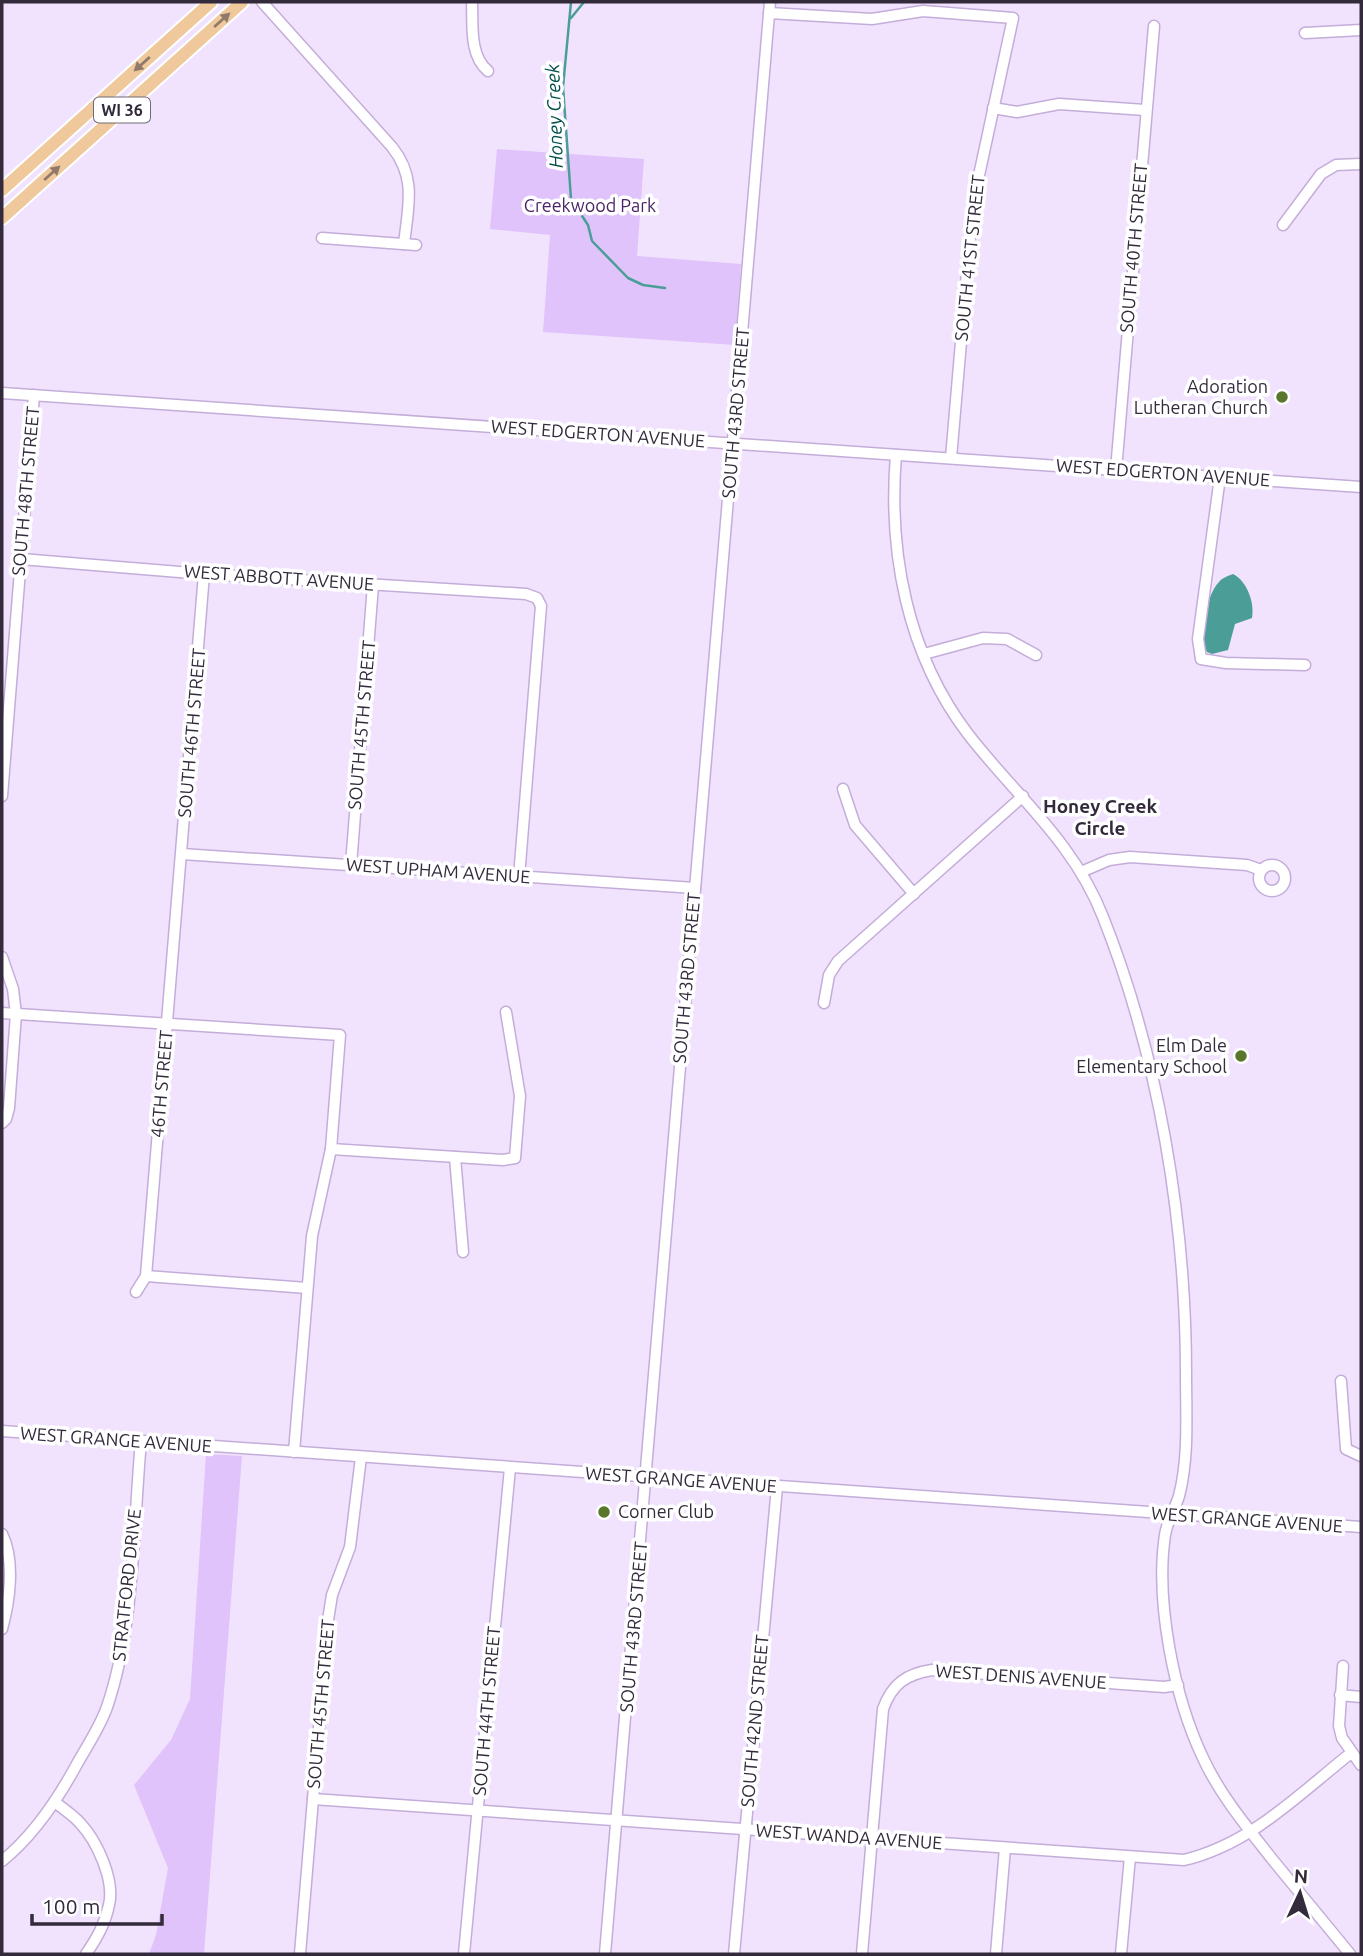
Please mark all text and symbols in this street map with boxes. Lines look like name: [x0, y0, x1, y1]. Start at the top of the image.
one-way arrow: [213, 13, 230, 29]
one-way arrow: [133, 56, 151, 72]
water label: Honey Creek: [541, 63, 567, 169]
road number: WI 36: [94, 97, 150, 122]
street label: SOUTH 40TH STREET: [1116, 162, 1150, 334]
one-way arrow: [44, 165, 61, 181]
street label: SOUTH 41ST STREET: [950, 174, 988, 342]
park label: Creekwood Park: [524, 195, 656, 215]
street label: SOUTH 43RD STREET: [718, 327, 752, 499]
place label: Adoration Lutheran Church: [1134, 376, 1268, 417]
marker: Adoration Lutheran Church: [1274, 389, 1290, 405]
street label: SOUTH 48TH STREET: [8, 405, 42, 577]
street label: WEST EDGERTON AVENUE: [490, 416, 706, 450]
street label: WEST EDGERTON AVENUE: [1055, 455, 1271, 489]
street label: WEST ABBOTT AVENUE: [183, 560, 375, 594]
street label: SOUTH 45TH STREET: [344, 639, 378, 811]
street label: SOUTH 46TH STREET: [174, 647, 208, 819]
district label: Honey Creek Circle: [1043, 795, 1157, 839]
street label: WEST UPHAM AVENUE: [345, 854, 531, 886]
street label: SOUTH 43RD STREET: [669, 892, 703, 1064]
street label: 46TH STREET: [146, 1029, 176, 1138]
place label: Elm Dale Elementary School: [1076, 1035, 1227, 1076]
marker: Elm Dale Elementary School: [1233, 1048, 1249, 1064]
street label: WEST GRANGE AVENUE: [20, 1422, 213, 1456]
street label: WEST GRANGE AVENUE: [585, 1462, 778, 1496]
place label: Corner Club: [618, 1501, 714, 1521]
street label: WEST GRANGE AVENUE: [1151, 1502, 1344, 1536]
marker: Corner Club: [596, 1504, 612, 1520]
street label: STRATFORD DRIVE: [108, 1508, 144, 1662]
street label: SOUTH 43RD STREET: [616, 1541, 650, 1713]
street label: SOUTH 45TH STREET: [303, 1618, 337, 1790]
street label: SOUTH 44TH STREET: [469, 1625, 503, 1797]
street label: SOUTH 42ND STREET: [736, 1634, 772, 1808]
street label: WEST DENIS AVENUE: [935, 1660, 1107, 1692]
street label: WEST WANDA AVENUE: [755, 1819, 943, 1853]
north arrow: [1265, 1858, 1335, 1928]
text: N: [1293, 1865, 1309, 1888]
scale bar: [32, 1882, 161, 1926]
text: 100 m: [42, 1894, 100, 1918]

